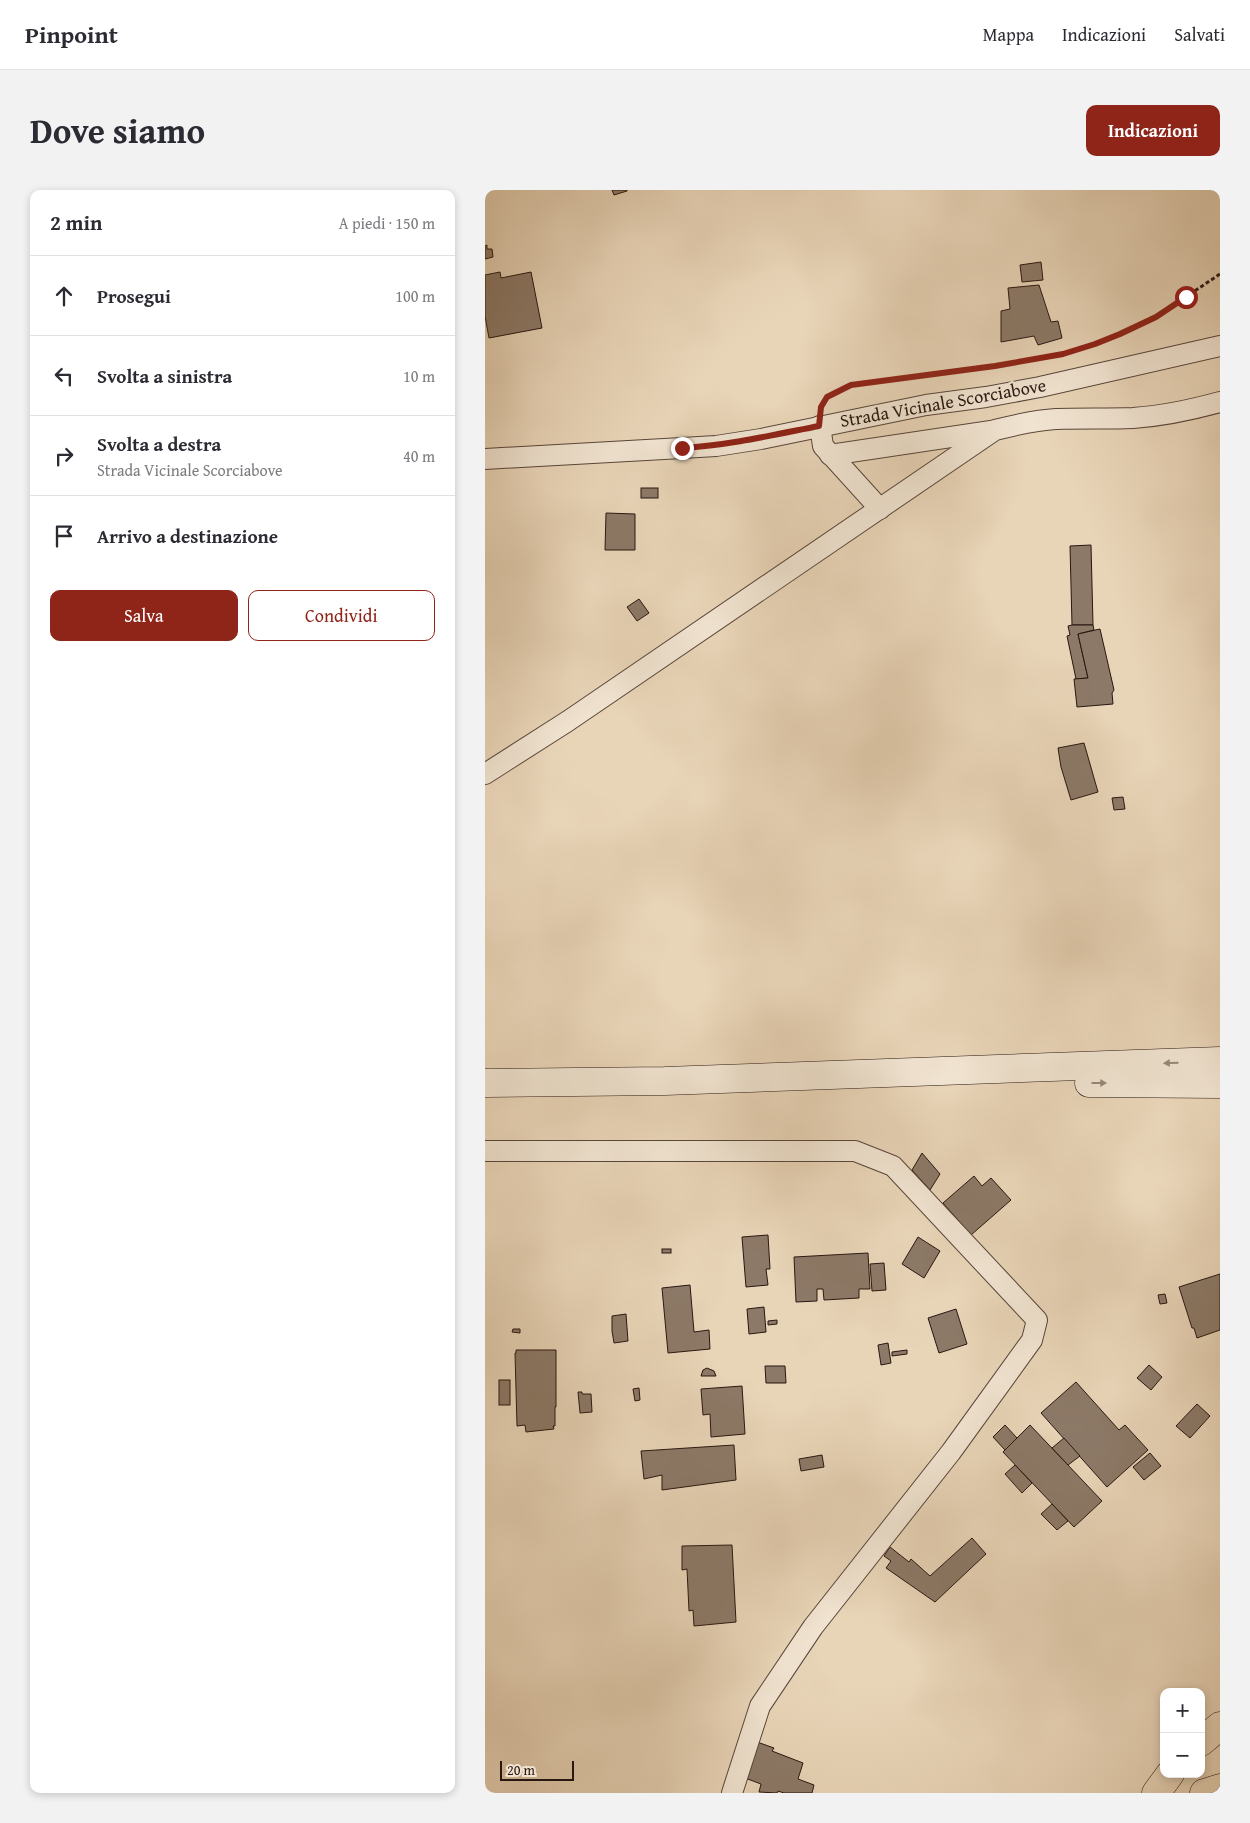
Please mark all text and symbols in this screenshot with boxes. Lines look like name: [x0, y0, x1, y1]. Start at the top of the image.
text: Pinpoint: [25, 17, 118, 52]
text: Mappa: [983, 21, 1034, 48]
text: Indicazioni: [1062, 21, 1146, 48]
text: Salvati: [1174, 21, 1225, 48]
text: Dove siamo: [30, 105, 205, 156]
button: Indicazioni: [1086, 105, 1220, 156]
text: 2 min: [50, 207, 102, 238]
text: A piedi · 150 m: [339, 211, 435, 235]
icon: ahead: [50, 282, 78, 310]
text: Prosegui: [97, 282, 171, 310]
text: 100 m: [395, 284, 435, 308]
route start: [1175, 286, 1198, 309]
icon: left: [50, 362, 78, 390]
text: Svolta a sinistra: [97, 362, 232, 390]
text: 10 m: [403, 364, 435, 388]
street label: Strada Vicinale Scorciabove: [838, 371, 1048, 434]
text: Svolta a destra: [97, 430, 221, 458]
route end: [671, 437, 694, 460]
icon: right: [50, 442, 78, 470]
text: 40 m: [403, 444, 435, 468]
text: Strada Vicinale Scorciabove: [97, 458, 283, 482]
icon: arrive: [50, 522, 78, 550]
text: Arrivo a destinazione: [97, 522, 278, 550]
button: Salva: [50, 590, 238, 641]
button: Condividi: [248, 590, 435, 641]
one-way arrow: [1163, 1059, 1179, 1067]
one-way arrow: [1091, 1079, 1107, 1087]
map controls: [1160, 1688, 1205, 1778]
button: +: [1160, 1688, 1205, 1733]
button: −: [1160, 1733, 1205, 1778]
scale bar: [500, 1758, 574, 1781]
text: 20 m: [507, 1760, 535, 1780]

